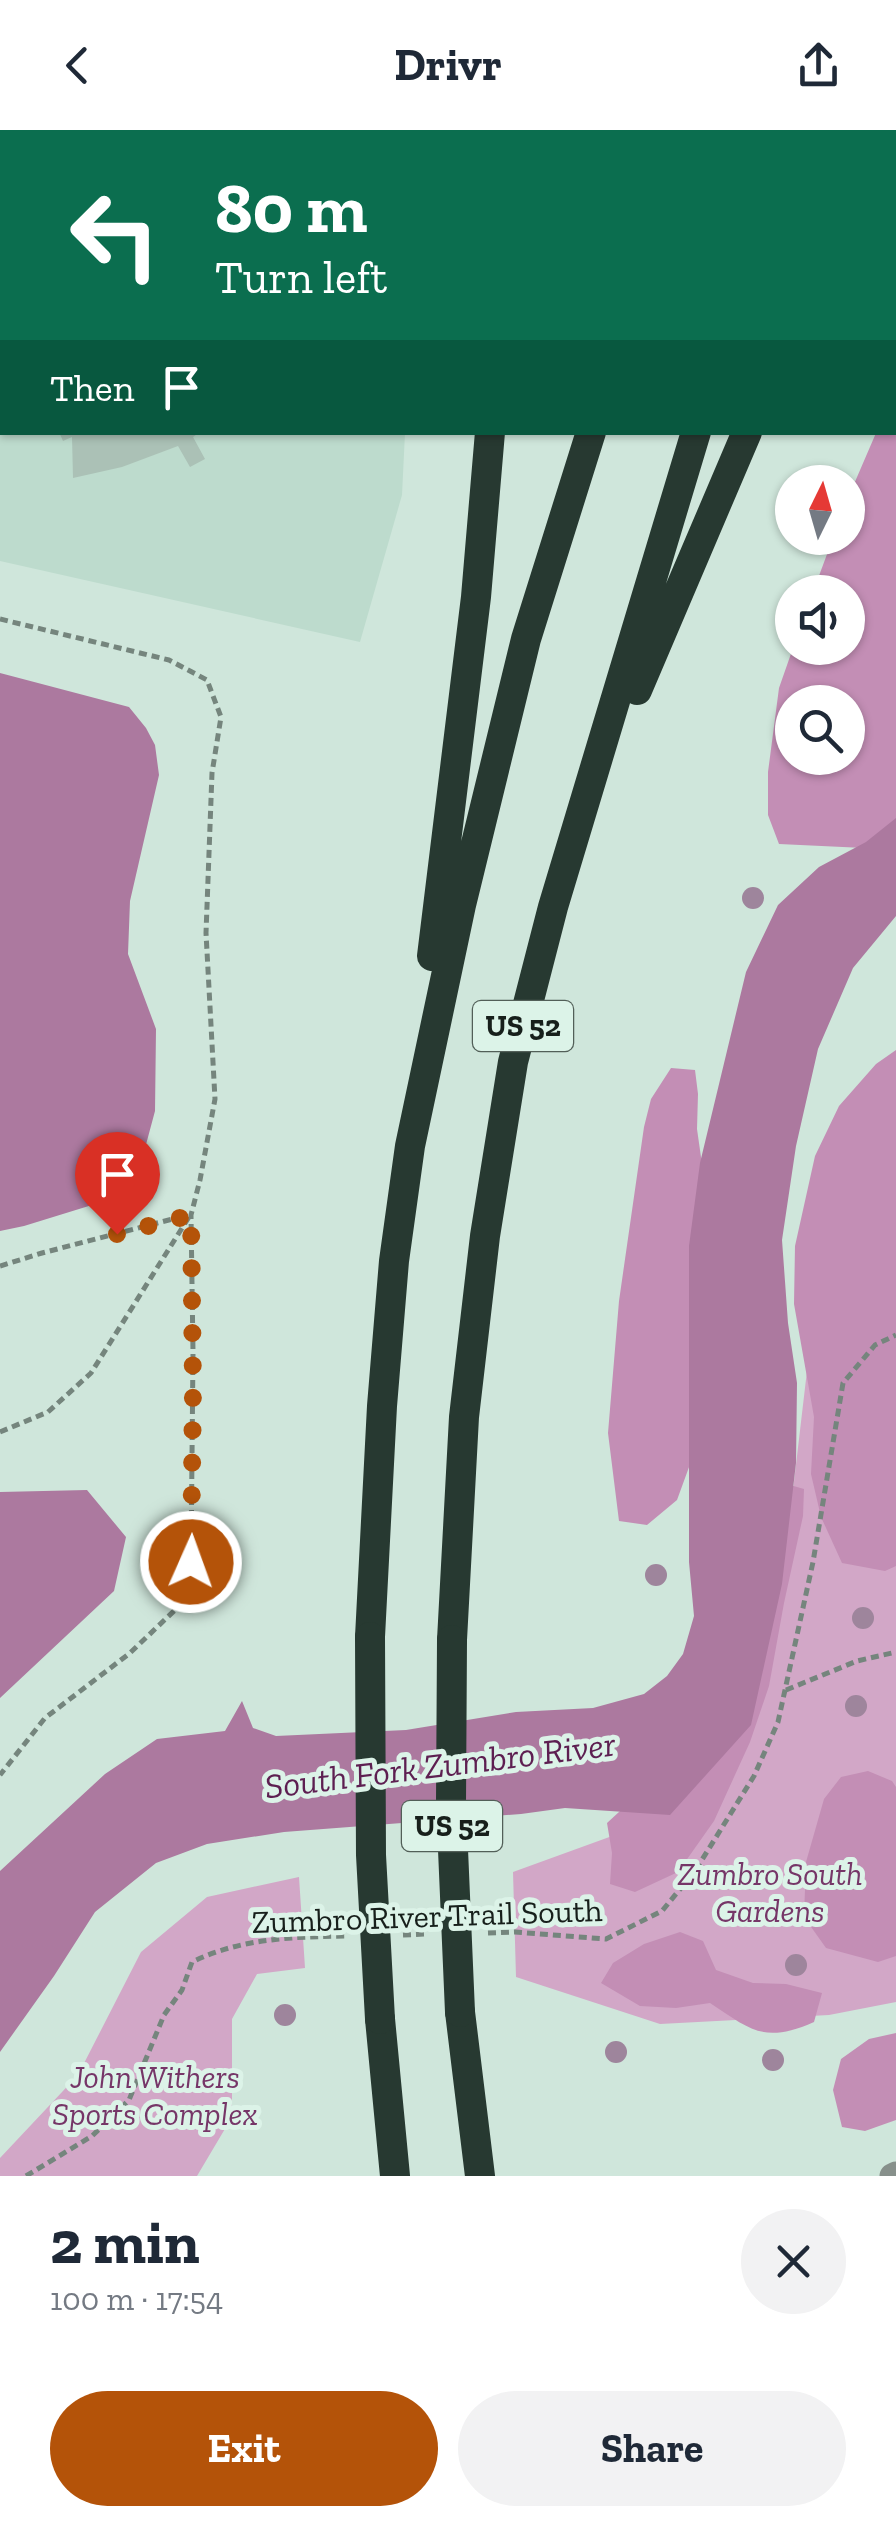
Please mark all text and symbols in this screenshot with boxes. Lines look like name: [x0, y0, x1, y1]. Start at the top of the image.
icon: back: [50, 38, 105, 93]
text: Drivr: [394, 38, 502, 92]
icon: share: [791, 38, 846, 93]
text: 80 m: [215, 166, 367, 250]
icon: left: [50, 170, 180, 300]
text: Turn left: [215, 251, 387, 305]
icon: arrive: [154, 360, 209, 415]
text: Then: [50, 365, 134, 411]
north arrow: [775, 465, 865, 555]
map controls: [775, 465, 865, 775]
button: sound: [775, 575, 865, 665]
button: search: [775, 685, 865, 775]
road number: US 52: [473, 1001, 573, 1051]
pin: [75, 1132, 160, 1235]
icon: arrive: [90, 1147, 145, 1202]
position arrow: [139, 1510, 243, 1614]
water label: South Fork Zumbro River: [262, 1723, 619, 1807]
road number: US 52: [402, 1801, 502, 1851]
park label: Zumbro South Gardens: [678, 1855, 862, 1930]
street label: Zumbro River Trail South: [251, 1891, 603, 1941]
park label: John Withers Sports Complex: [52, 2058, 258, 2133]
text: 2 min: [50, 2206, 200, 2278]
button: close: [741, 2209, 846, 2314]
text: 100 m · 17:54: [50, 2280, 223, 2318]
button: Exit: [50, 2391, 438, 2506]
button: Share: [458, 2391, 846, 2506]

